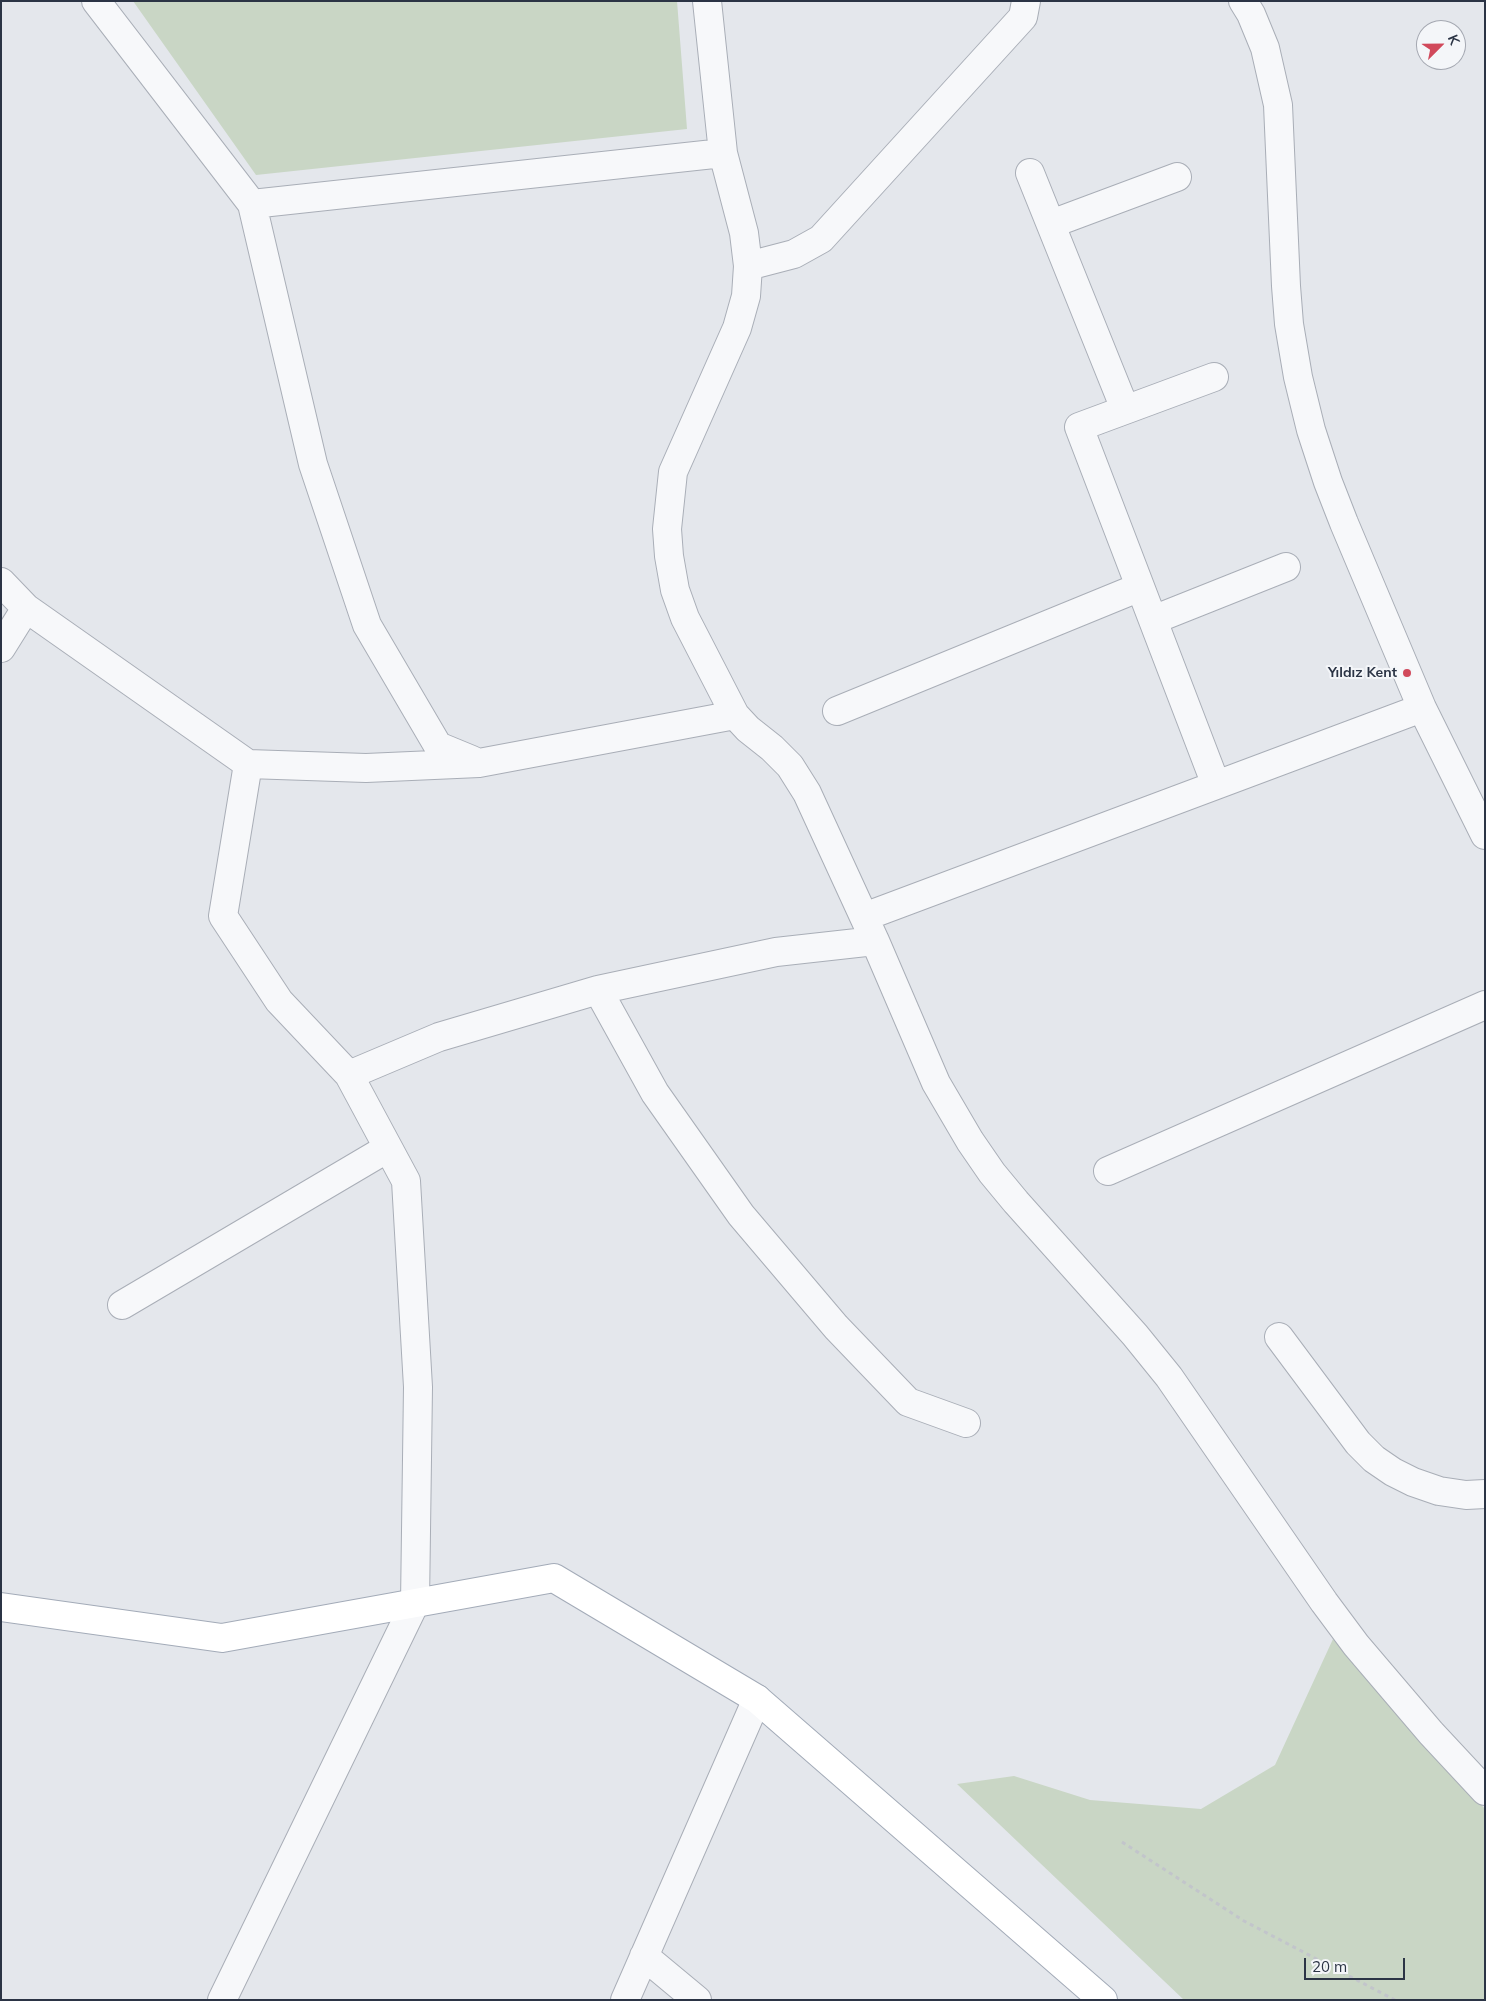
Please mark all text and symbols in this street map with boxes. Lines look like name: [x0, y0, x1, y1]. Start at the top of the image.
north arrow: [1416, 20, 1466, 70]
text: K: [1444, 32, 1464, 47]
place label: Yıldız Kent: [1328, 665, 1397, 681]
marker: Yıldız Kent: [1401, 667, 1413, 679]
scale bar: [1306, 1948, 1407, 1980]
text: 20 m: [1312, 1957, 1347, 1976]

